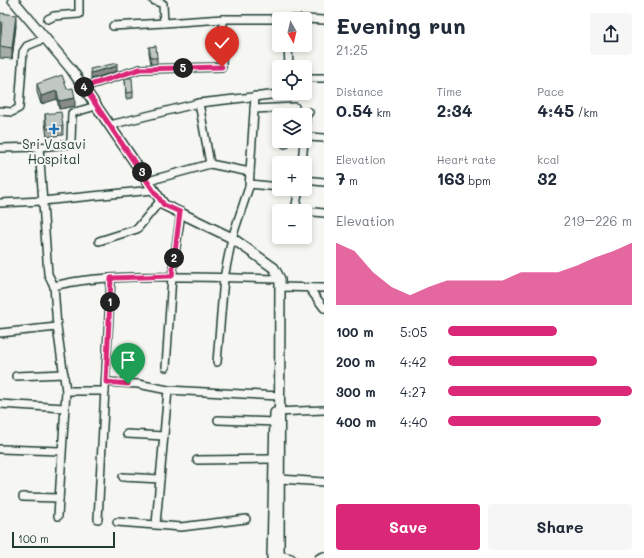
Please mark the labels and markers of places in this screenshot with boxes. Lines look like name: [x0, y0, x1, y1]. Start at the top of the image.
pin: [205, 26, 239, 67]
pin: 5: [173, 58, 193, 78]
pin: 4: [74, 77, 94, 97]
marker: Sri Vasavi Hospital: [48, 123, 60, 135]
place label: Sri Vasavi Hospital: [22, 135, 86, 167]
pin: 3: [132, 162, 152, 182]
pin: 2: [164, 248, 184, 268]
pin: 1: [100, 292, 120, 312]
pin: [111, 343, 145, 384]

